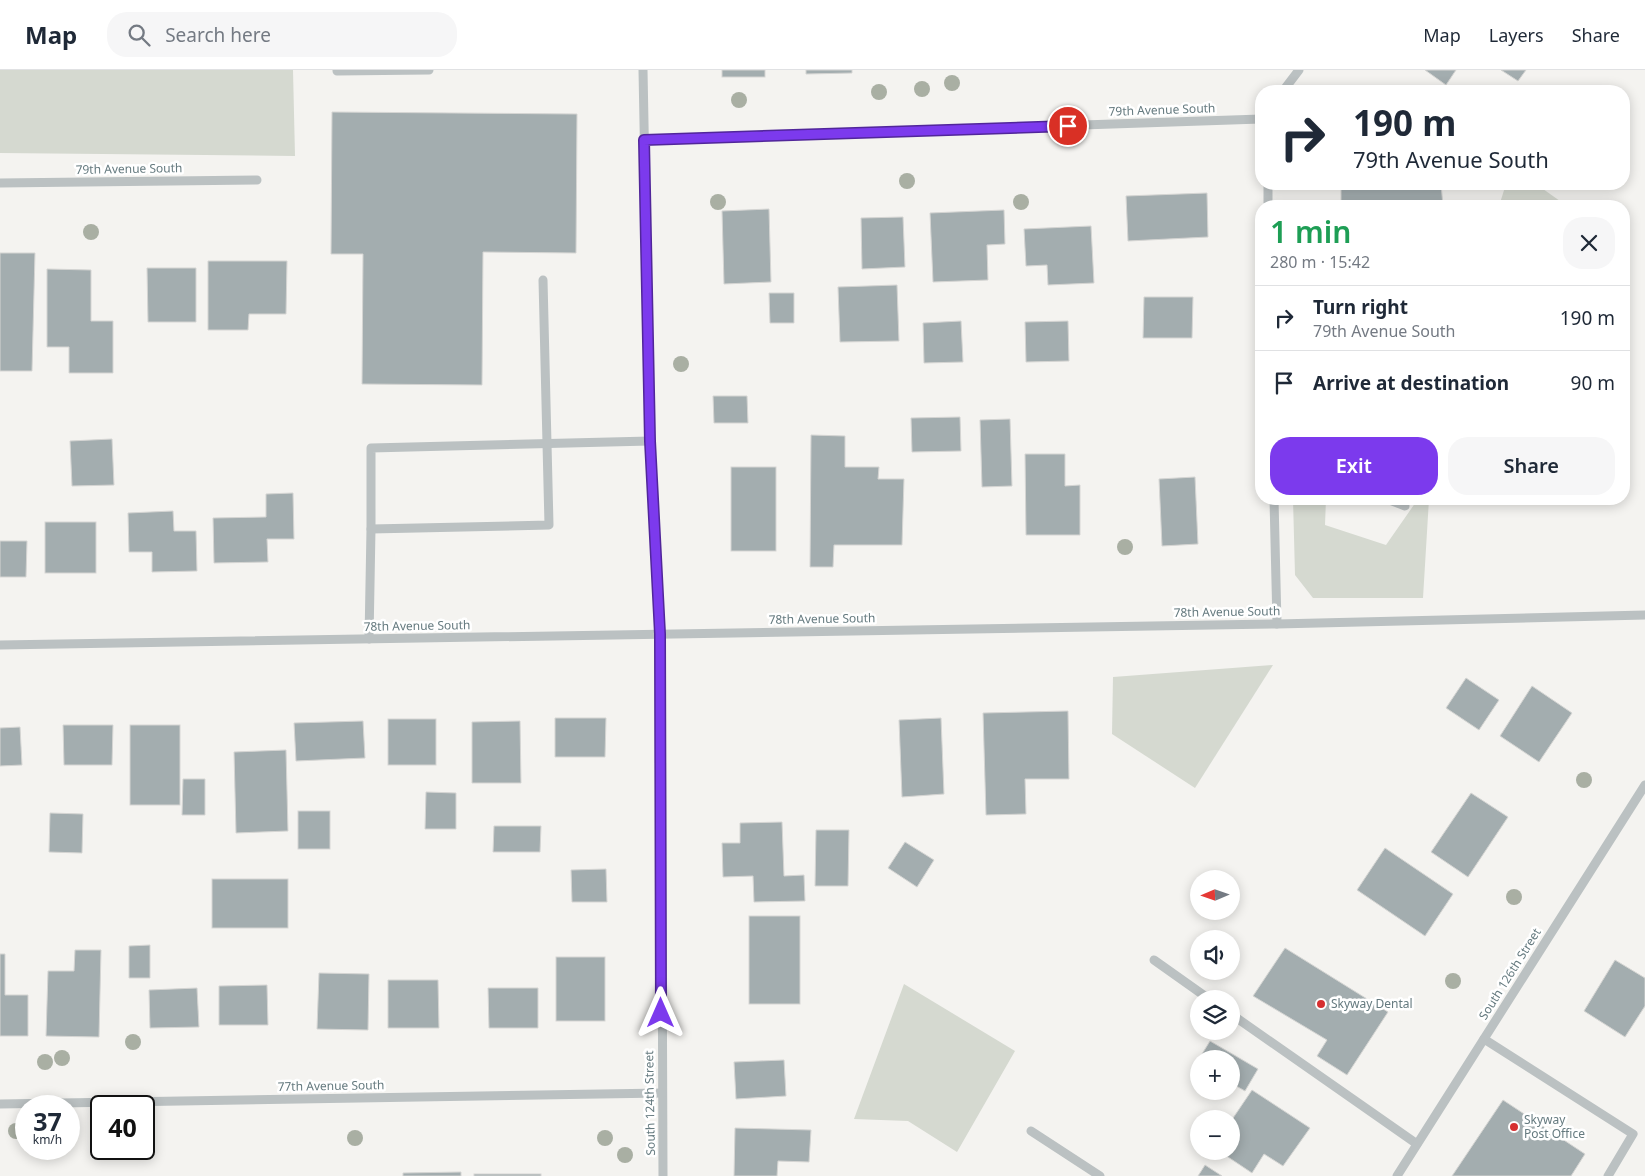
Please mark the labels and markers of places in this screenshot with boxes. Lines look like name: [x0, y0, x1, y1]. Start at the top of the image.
pin: [1047, 105, 1089, 147]
place label: Skyway Dental: [1331, 995, 1413, 1012]
marker: Skyway Dental: [1315, 998, 1327, 1010]
place label: Skyway Post Office: [1524, 1111, 1585, 1142]
marker: Skyway Post Office: [1508, 1121, 1520, 1133]

